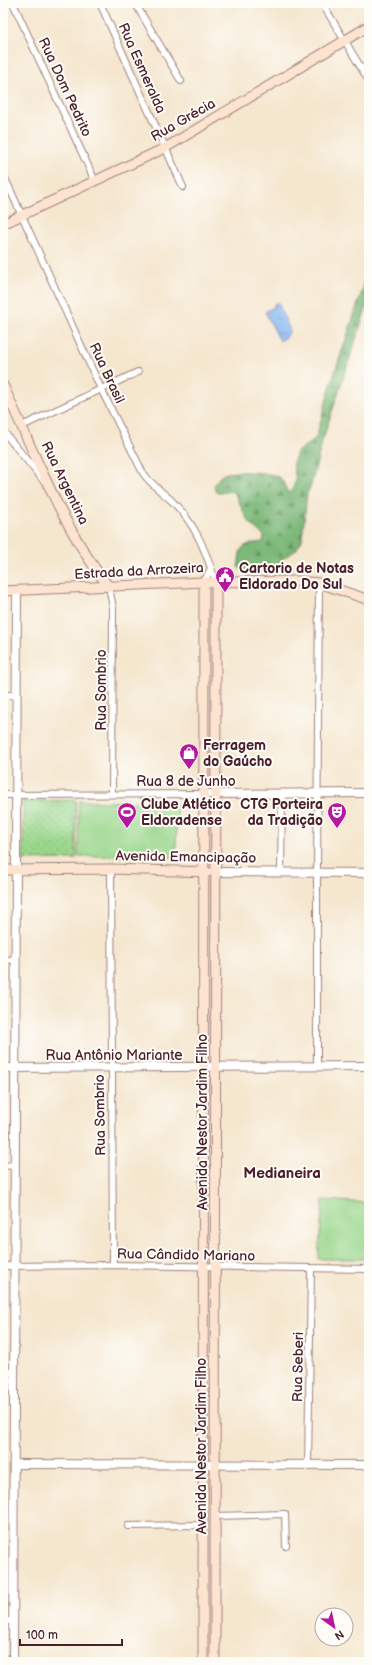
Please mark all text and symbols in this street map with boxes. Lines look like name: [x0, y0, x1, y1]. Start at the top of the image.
street label: Rua Esmeralda: [114, 20, 170, 116]
street label: Rua Dom Pedrito: [35, 35, 95, 139]
street label: Rua Grécia: [148, 95, 218, 145]
street label: Rua Brasil: [86, 340, 128, 406]
street label: Rua Argentina: [38, 439, 93, 527]
street label: Estrada da Arrozeira: [74, 559, 204, 583]
place label: Cartorio de Notas Eldorado Do Sul: [239, 560, 354, 593]
public building icon: Cartorio de Notas Eldorado Do Sul: [214, 565, 236, 593]
street label: Rua Sombrio: [93, 649, 110, 731]
place label: Ferragem do Gaúcho: [203, 737, 272, 770]
shop icon: Ferragem do Gaúcho: [178, 742, 200, 770]
street label: Rua 8 de Junho: [136, 773, 236, 790]
place label: Clube Atlético Eldoradense: [141, 796, 231, 829]
place label: CTG Porteira da Tradição: [240, 796, 323, 829]
sports icon: Clube Atlético Eldoradense: [116, 801, 138, 829]
theatre icon: CTG Porteira da Tradição: [326, 801, 348, 829]
street label: Avenida Emancipação: [115, 847, 257, 867]
street label: Avenida Nestor Jardim Filho: [194, 1034, 211, 1210]
street label: Rua Antônio Mariante: [46, 1047, 182, 1064]
street label: Rua Sombrio: [91, 1074, 109, 1156]
district label: Medianeira: [243, 1164, 321, 1183]
street label: Rua Cândido Mariano: [117, 1245, 255, 1265]
street label: Rua Seberi: [289, 1332, 307, 1402]
street label: Avenida Nestor Jardim Filho: [193, 1358, 210, 1534]
north arrow: [314, 1607, 354, 1647]
scale bar: [20, 1621, 122, 1647]
text: N: [332, 1627, 346, 1643]
text: 100 m: [26, 1628, 58, 1643]

